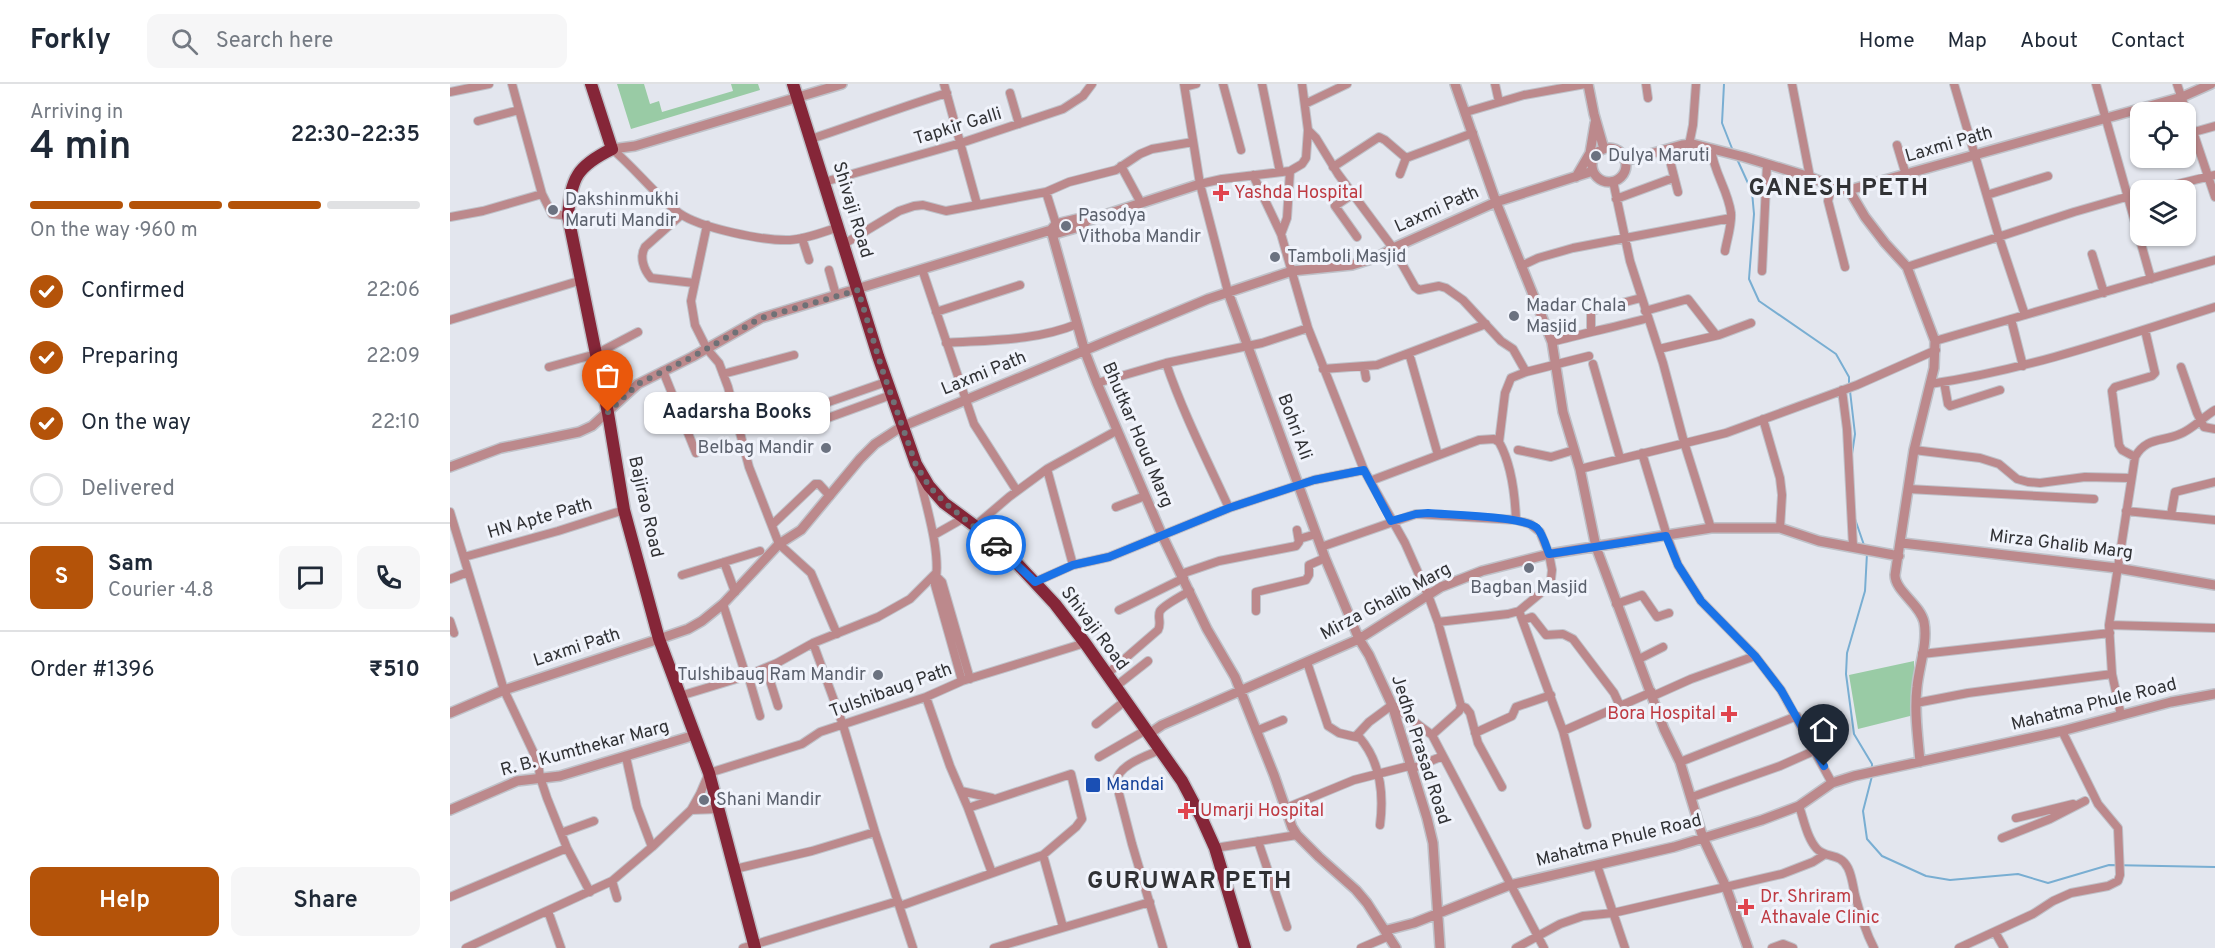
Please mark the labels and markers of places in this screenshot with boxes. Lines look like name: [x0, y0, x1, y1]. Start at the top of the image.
place label: Dulya Maruti: [1608, 145, 1710, 168]
marker: Dulya Maruti: [1589, 149, 1603, 163]
place label: Yashda Hospital: [1234, 182, 1363, 205]
marker: Yashda Hospital: [1212, 184, 1230, 202]
place label: Dakshinmukhi Maruti Mandir: [565, 189, 679, 233]
marker: Dakshinmukhi Maruti Mandir: [546, 203, 560, 217]
place label: Pasodya Vithoba Mandir: [1078, 205, 1201, 249]
marker: Pasodya Vithoba Mandir: [1059, 219, 1073, 233]
place label: Tamboli Masjid: [1287, 246, 1406, 269]
marker: Tamboli Masjid: [1268, 250, 1282, 264]
place label: Madar Chala Masjid: [1526, 295, 1626, 339]
marker: Madar Chala Masjid: [1507, 309, 1521, 323]
pin: [582, 350, 633, 412]
callout: Aadarsha Books: [644, 391, 830, 433]
place label: Belbag Mandir: [697, 437, 814, 460]
marker: Belbag Mandir: [819, 441, 833, 455]
marker: Bagban Masjid: [1522, 561, 1536, 575]
place label: Bagban Masjid: [1470, 577, 1588, 600]
place label: Tulshibaug Ram Mandir: [677, 664, 866, 687]
marker: Tulshibaug Ram Mandir: [871, 668, 885, 682]
place label: Bora Hospital: [1607, 703, 1716, 726]
pin: [1798, 704, 1849, 766]
marker: Bora Hospital: [1720, 705, 1738, 723]
place label: Mandai: [1106, 774, 1164, 797]
marker: Mandai: [1084, 776, 1102, 794]
place label: Shani Mandir: [716, 789, 821, 812]
marker: Shani Mandir: [697, 793, 711, 807]
place label: Umarji Hospital: [1200, 800, 1324, 823]
marker: Umarji Hospital: [1177, 802, 1195, 820]
place label: Dr. Shriram Athavale Clinic: [1760, 886, 1880, 930]
marker: Dr. Shriram Athavale Clinic: [1737, 898, 1755, 916]

